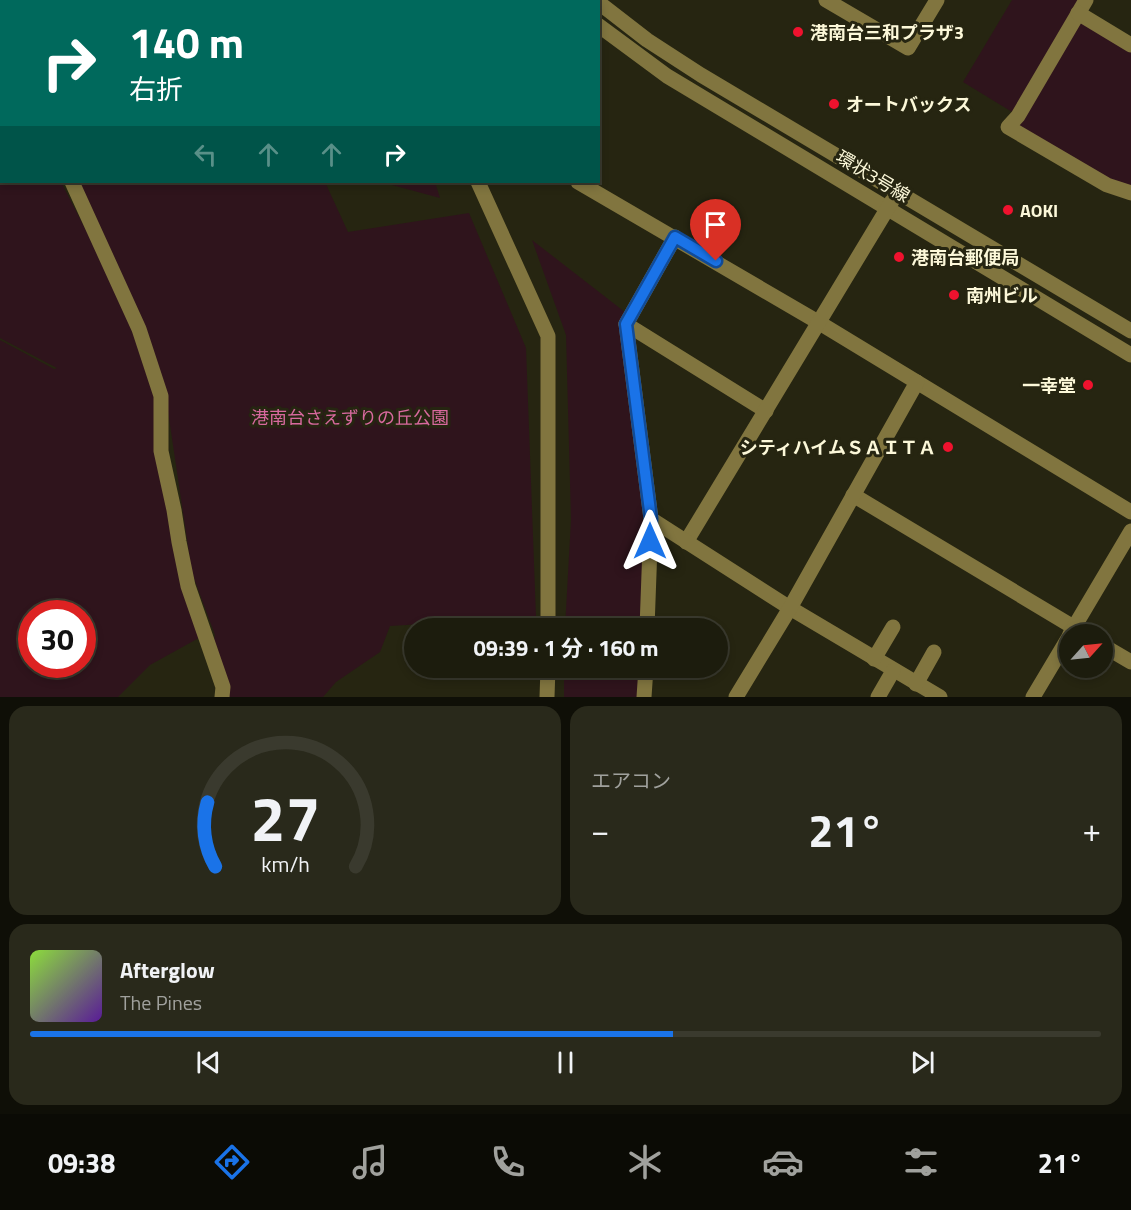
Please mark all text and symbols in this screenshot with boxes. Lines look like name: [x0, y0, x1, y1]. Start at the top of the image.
text: 140 m: [129, 10, 244, 74]
place label: 港南台三和プラザ3: [810, 19, 964, 46]
icon: right: [30, 24, 108, 102]
marker: 港南台三和プラザ3: [791, 25, 805, 39]
text: 右折: [129, 68, 183, 109]
place label: オートバックス: [846, 91, 971, 118]
marker: オートバックス: [827, 97, 841, 111]
icon: left: [189, 138, 222, 171]
icon: ahead: [252, 138, 285, 171]
icon: ahead: [315, 138, 348, 171]
icon: right: [378, 138, 411, 171]
street label: 環状3号線: [831, 143, 915, 209]
place label: AOKI: [1020, 197, 1058, 224]
pin: [690, 199, 741, 261]
marker: AOKI: [1001, 203, 1015, 217]
icon: arrive: [699, 208, 732, 241]
place label: 港南台郵便局: [911, 244, 1019, 271]
marker: 港南台郵便局: [892, 250, 906, 264]
place label: 南州ビル: [966, 282, 1038, 309]
marker: 南州ビル: [947, 288, 961, 302]
place label: 一幸堂: [1022, 372, 1076, 399]
marker: 一幸堂: [1081, 378, 1095, 392]
park label: 港南台さえずりの丘公園: [251, 404, 449, 431]
place label: シティハイムＳＡＩＴＡ: [740, 434, 936, 461]
marker: シティハイムＳＡＩＴＡ: [941, 440, 955, 454]
position arrow: [618, 509, 682, 573]
speed limit sign: 30: [18, 600, 96, 678]
north arrow: [1059, 624, 1113, 678]
map controls: [1059, 624, 1113, 678]
text: 09:39 · 1 分 · 160 m: [474, 631, 658, 665]
text: エアコン: [591, 765, 671, 796]
text: 27: [250, 770, 320, 865]
text: 21°: [808, 796, 884, 864]
text: −: [591, 805, 609, 855]
text: +: [1083, 805, 1101, 855]
text: km/h: [261, 849, 309, 881]
text: Afterglow: [120, 953, 215, 987]
text: The Pines: [120, 987, 202, 1018]
icon: previous: [192, 1046, 225, 1079]
icon: pause: [549, 1046, 582, 1079]
icon: next: [906, 1046, 939, 1079]
icon: directions: [211, 1141, 253, 1183]
icon: music: [349, 1141, 391, 1183]
icon: phone: [487, 1141, 529, 1183]
icon: climate: [624, 1141, 666, 1183]
icon: car: [762, 1141, 804, 1183]
icon: filters: [900, 1141, 942, 1183]
text: 09:38: [48, 1142, 115, 1183]
text: 21°: [1038, 1142, 1083, 1183]

